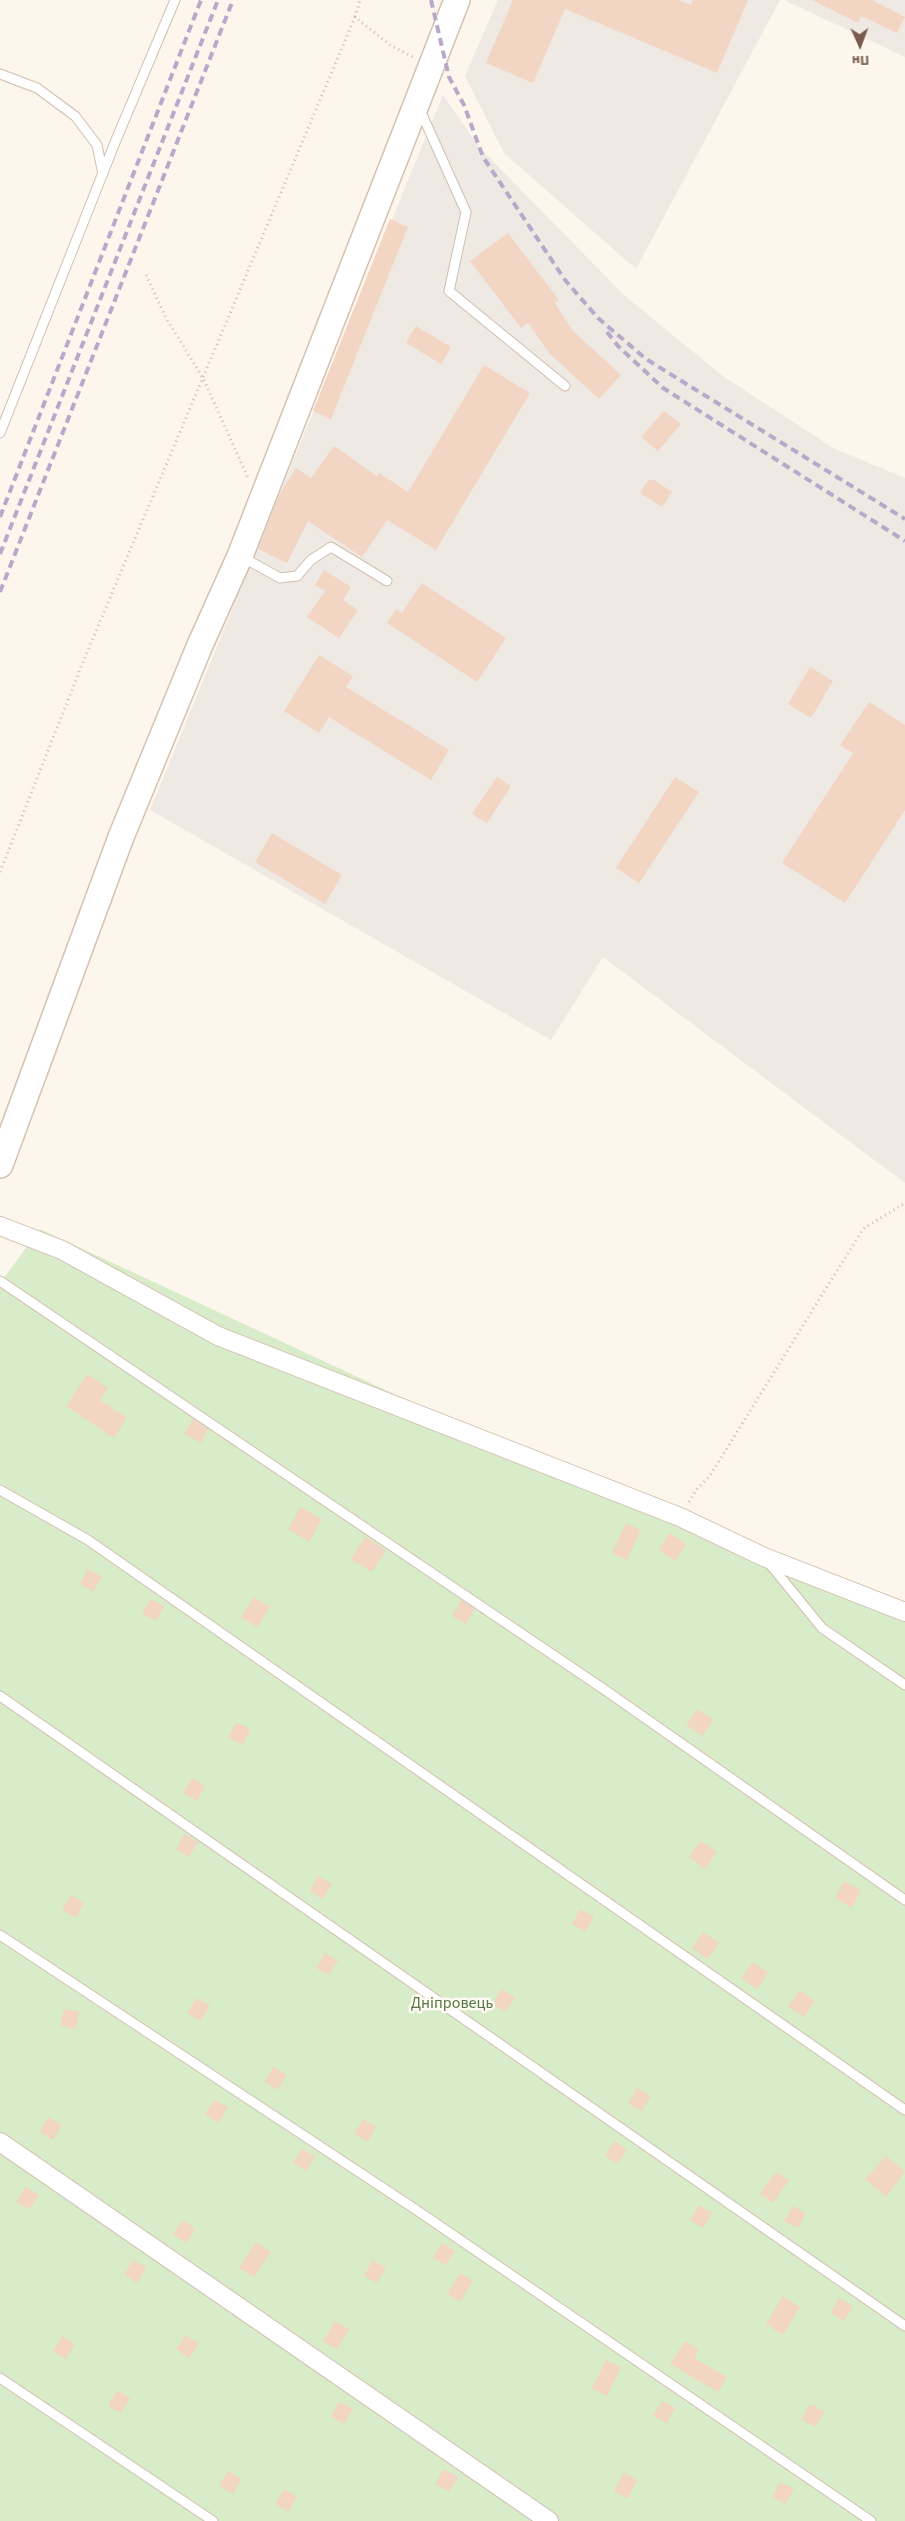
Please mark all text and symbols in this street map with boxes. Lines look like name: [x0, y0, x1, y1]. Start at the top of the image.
north arrow: [835, 20, 885, 70]
text: Пн: [851, 50, 870, 70]
park label: Дніпровець: [411, 1994, 493, 2014]

